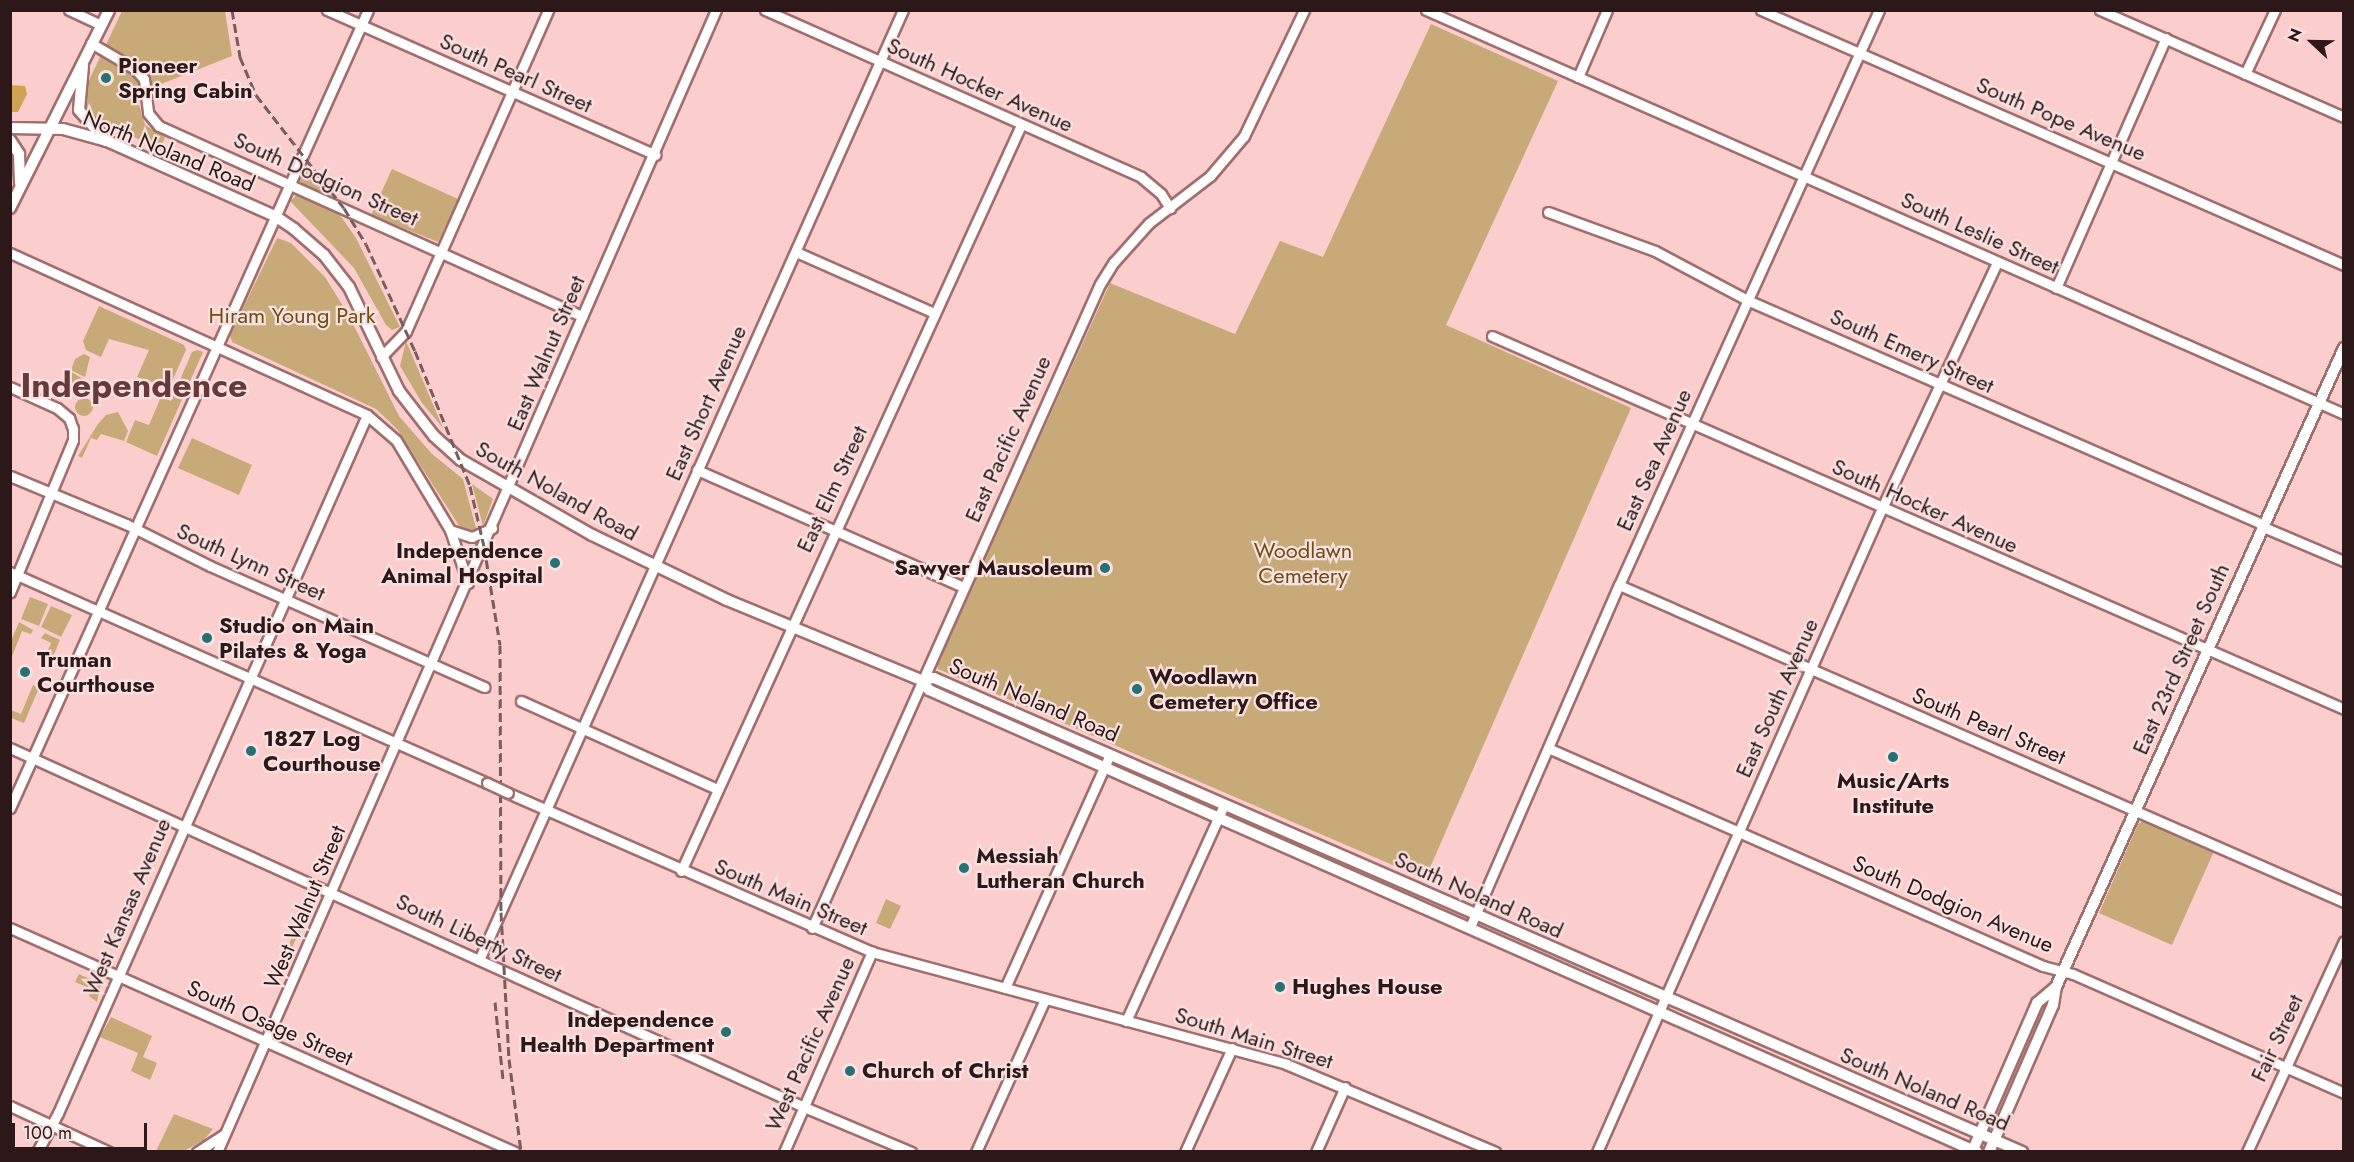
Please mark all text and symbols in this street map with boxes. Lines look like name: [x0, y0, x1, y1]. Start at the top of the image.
north arrow: [2282, 12, 2342, 72]
text: N: [2282, 25, 2308, 45]
street label: South Pearl Street: [436, 28, 596, 118]
street label: South Hocker Avenue: [883, 32, 1077, 138]
place label: Pioneer Spring Cabin: [118, 52, 253, 104]
marker: Pioneer Spring Cabin: [99, 71, 113, 85]
street label: South Pope Avenue: [1972, 71, 2150, 167]
street label: North Noland Road: [79, 105, 259, 197]
street label: South Dodgion Street: [230, 126, 422, 232]
street label: South Leslie Street: [1897, 186, 2063, 280]
street label: East Walnut Street: [501, 271, 591, 435]
park label: Hiram Young Park: [209, 303, 375, 329]
street label: South Emery Street: [1826, 303, 1998, 399]
street label: East Short Avenue: [660, 321, 752, 485]
street label: East Pacific Avenue: [959, 352, 1057, 526]
district label: Independence: [20, 366, 248, 406]
street label: East Sea Avenue: [1611, 385, 1697, 535]
street label: East Elm Street: [791, 421, 873, 557]
street label: South Noland Road: [471, 435, 643, 547]
street label: South Hocker Avenue: [1828, 453, 2022, 559]
street label: South Lynn Street: [173, 517, 329, 607]
place label: Independence Animal Hospital: [381, 537, 543, 588]
park label: Woodlawn Cemetery: [1254, 537, 1352, 588]
place label: Sawyer Mausoleum: [894, 555, 1093, 581]
marker: Independence Animal Hospital: [548, 556, 562, 570]
street label: East 23rd Street South: [2127, 559, 2235, 759]
marker: Sawyer Mausoleum: [1098, 561, 1112, 575]
place label: Studio on Main Pilates & Yoga: [219, 612, 374, 664]
street label: East South Avenue: [1730, 615, 1824, 781]
marker: Studio on Main Pilates & Yoga: [200, 631, 214, 645]
place label: Truman Courthouse: [37, 646, 155, 698]
street label: South Noland Road: [945, 652, 1123, 748]
place label: Woodlawn Cemetery Office: [1149, 663, 1318, 714]
marker: Truman Courthouse: [18, 665, 32, 679]
marker: Woodlawn Cemetery Office: [1130, 682, 1144, 696]
street label: South Pearl Street: [1908, 682, 2070, 770]
place label: 1827 Log Courthouse: [263, 725, 381, 776]
marker: 1827 Log Courthouse: [244, 744, 258, 758]
marker: Music/Arts Institute: [1886, 750, 1900, 764]
place label: Music/Arts Institute: [1837, 767, 1949, 818]
street label: West Kansas Avenue: [78, 814, 176, 1000]
street label: West Walnut Street: [259, 821, 351, 993]
place label: Messiah Lutheran Church: [976, 842, 1145, 894]
street label: South Noland Road: [1391, 846, 1567, 944]
street label: South Dodgion Avenue: [1849, 850, 2057, 958]
street label: South Main Street: [710, 853, 872, 941]
marker: Messiah Lutheran Church: [957, 861, 971, 875]
street label: South Liberty Street: [392, 888, 566, 988]
street label: West Pacific Avenue: [760, 953, 860, 1135]
place label: Hughes House: [1292, 974, 1443, 1000]
street label: South Osage Street: [183, 975, 357, 1071]
marker: Hughes House: [1273, 980, 1287, 994]
street label: Fair Street: [2245, 990, 2309, 1086]
street label: South Main Street: [1172, 1001, 1336, 1075]
place label: Independence Health Department: [520, 1006, 714, 1058]
marker: Independence Health Department: [719, 1025, 733, 1039]
street label: South Noland Road: [1836, 1041, 2014, 1137]
place label: Church of Christ: [862, 1058, 1029, 1084]
marker: Church of Christ: [843, 1064, 857, 1078]
scale bar: [15, 1111, 150, 1149]
text: 100 m: [23, 1120, 72, 1146]

